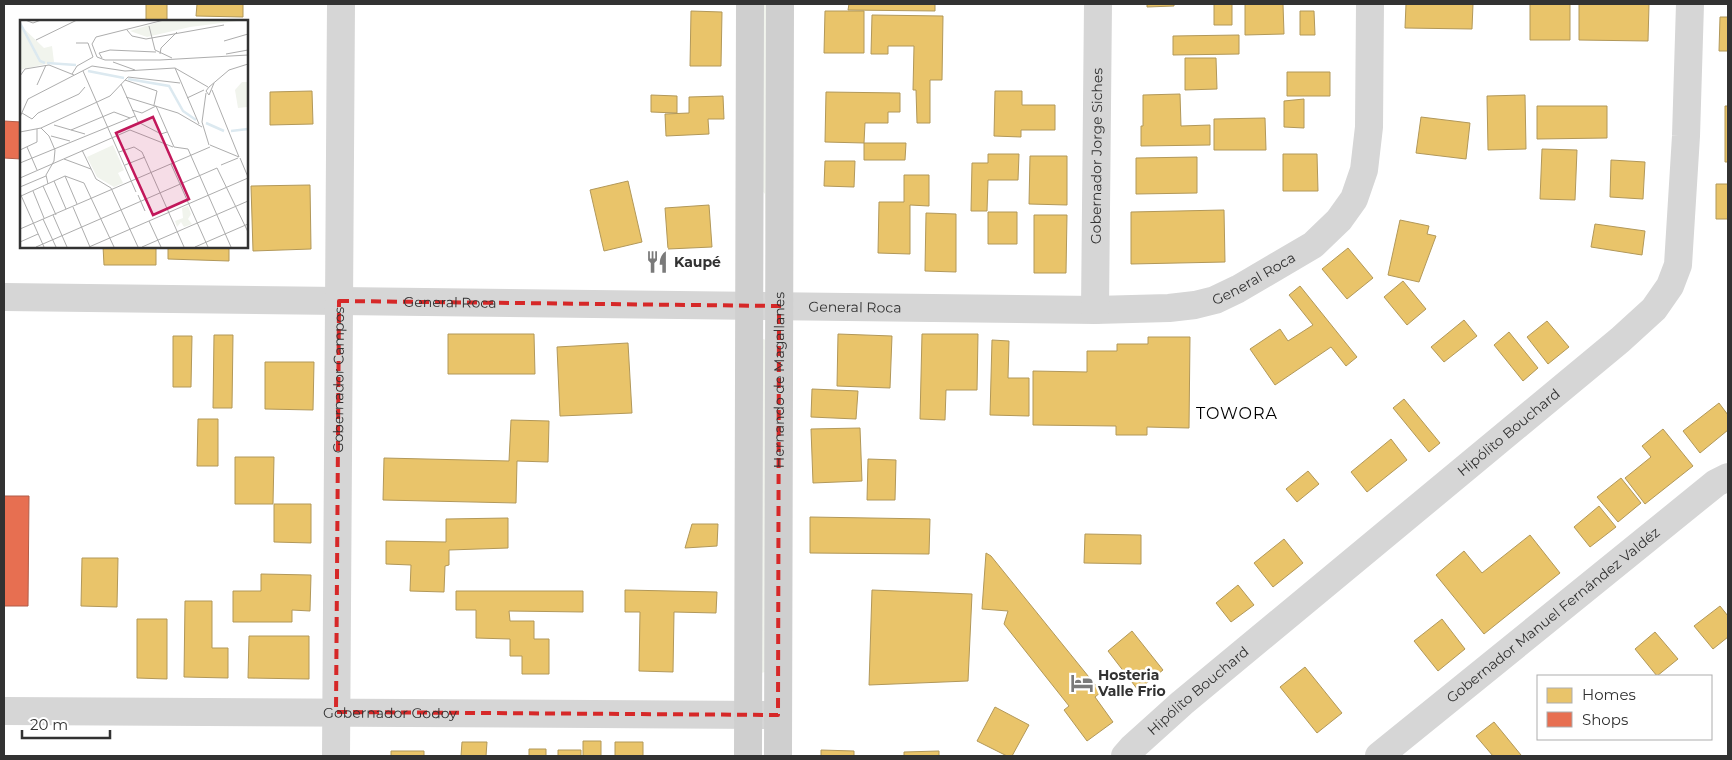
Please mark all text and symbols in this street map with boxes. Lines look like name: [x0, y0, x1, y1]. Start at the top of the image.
inset map: [20, 20, 248, 248]
street label: Gobernador Jorge Siches: [1087, 68, 1106, 244]
street label: General Roca: [1209, 248, 1299, 309]
restaurant icon: Kaupé: [644, 249, 670, 275]
place label: Kaupé: [674, 253, 721, 271]
street label: Hernando de Magallanes: [770, 292, 788, 468]
street label: General Roca: [403, 293, 497, 312]
street label: General Roca: [808, 298, 902, 317]
street label: Gobernador Campos: [329, 307, 348, 453]
street label: Hipólito Bouchard: [1454, 385, 1564, 480]
district label: TOWORA: [1196, 404, 1278, 423]
street label: Gobernador Manuel Fernández Valdéz: [1443, 523, 1663, 707]
street label: Hipólito Bouchard: [1143, 642, 1252, 739]
place label: Hosteria Valle Frio: [1097, 666, 1166, 700]
hotel icon: Hosteria Valle Frio: [1069, 670, 1095, 696]
legend: [1537, 675, 1712, 740]
text: Homes: [1582, 685, 1636, 704]
street label: Gobernador Godoy: [323, 704, 457, 722]
scale bar: [22, 708, 110, 740]
text: Shops: [1582, 710, 1628, 729]
text: 20 m: [30, 715, 68, 734]

